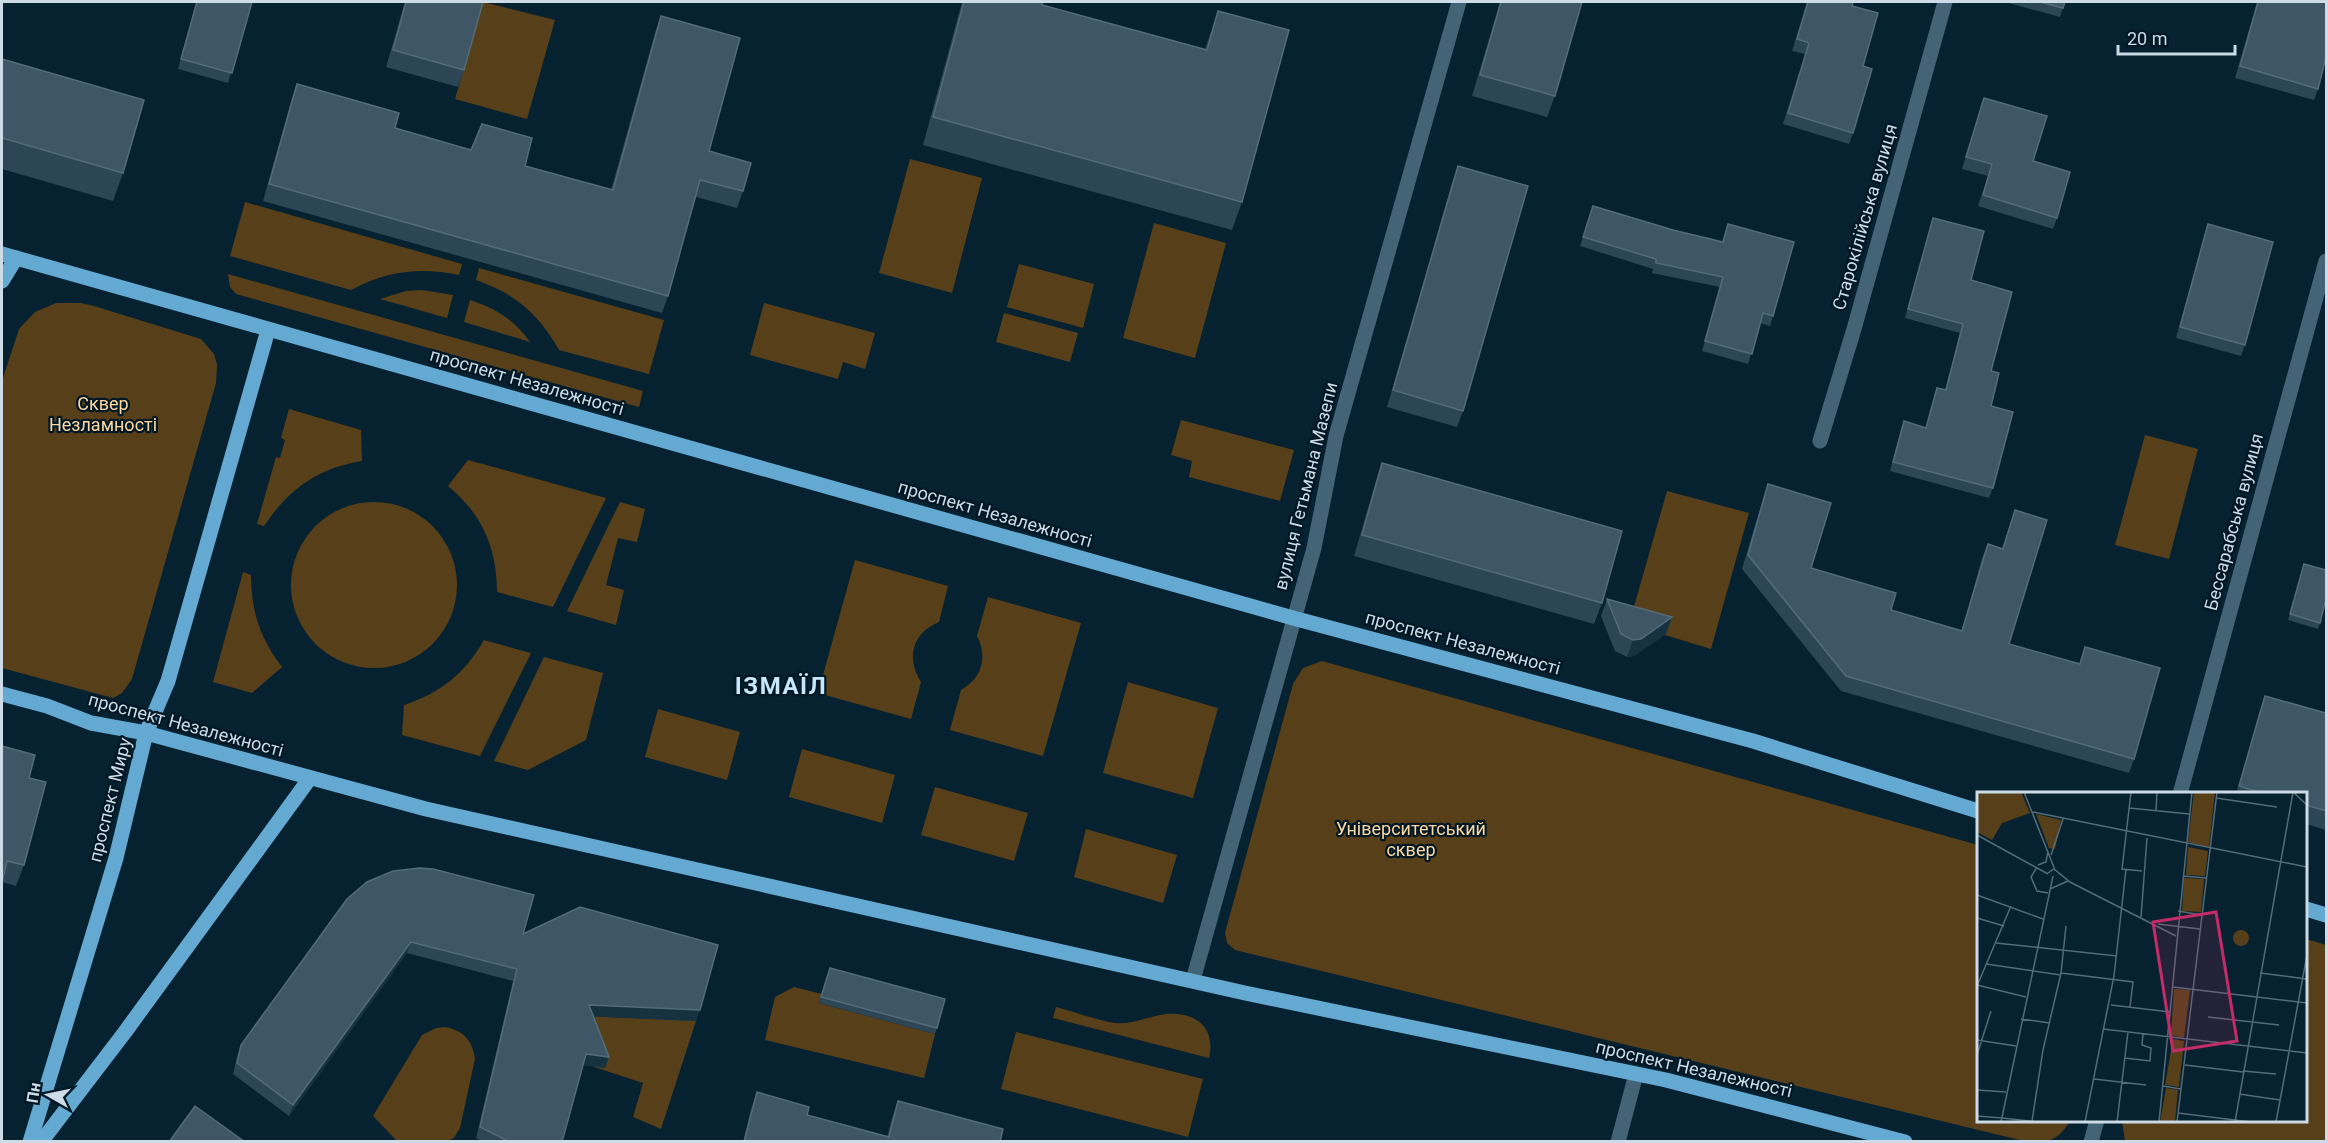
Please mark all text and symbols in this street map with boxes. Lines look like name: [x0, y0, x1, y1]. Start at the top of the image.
scale bar: [2118, 18, 2235, 56]
text: 20 m: [2127, 28, 2167, 49]
street label: Старокілійська вулиця: [1828, 121, 1901, 312]
street label: проспект Незалежності: [428, 344, 627, 419]
street label: вулиця Гетьмана Мазепи: [1270, 380, 1341, 592]
park label: Сквер Незламності: [49, 393, 157, 435]
street label: Бессарабська вулиця: [2200, 431, 2267, 613]
street label: проспект Незалежності: [896, 476, 1095, 551]
street label: проспект Незалежності: [1363, 606, 1563, 679]
district label: ІЗМАЇЛ: [735, 672, 827, 700]
street label: проспект Незалежності: [86, 688, 286, 761]
street label: проспект Миру: [84, 735, 135, 864]
inset map: [1977, 792, 2307, 1122]
park label: Університетський сквер: [1336, 818, 1486, 860]
street label: проспект Незалежності: [1594, 1036, 1794, 1101]
north arrow: [18, 1065, 78, 1125]
text: Пн: [23, 1081, 45, 1104]

